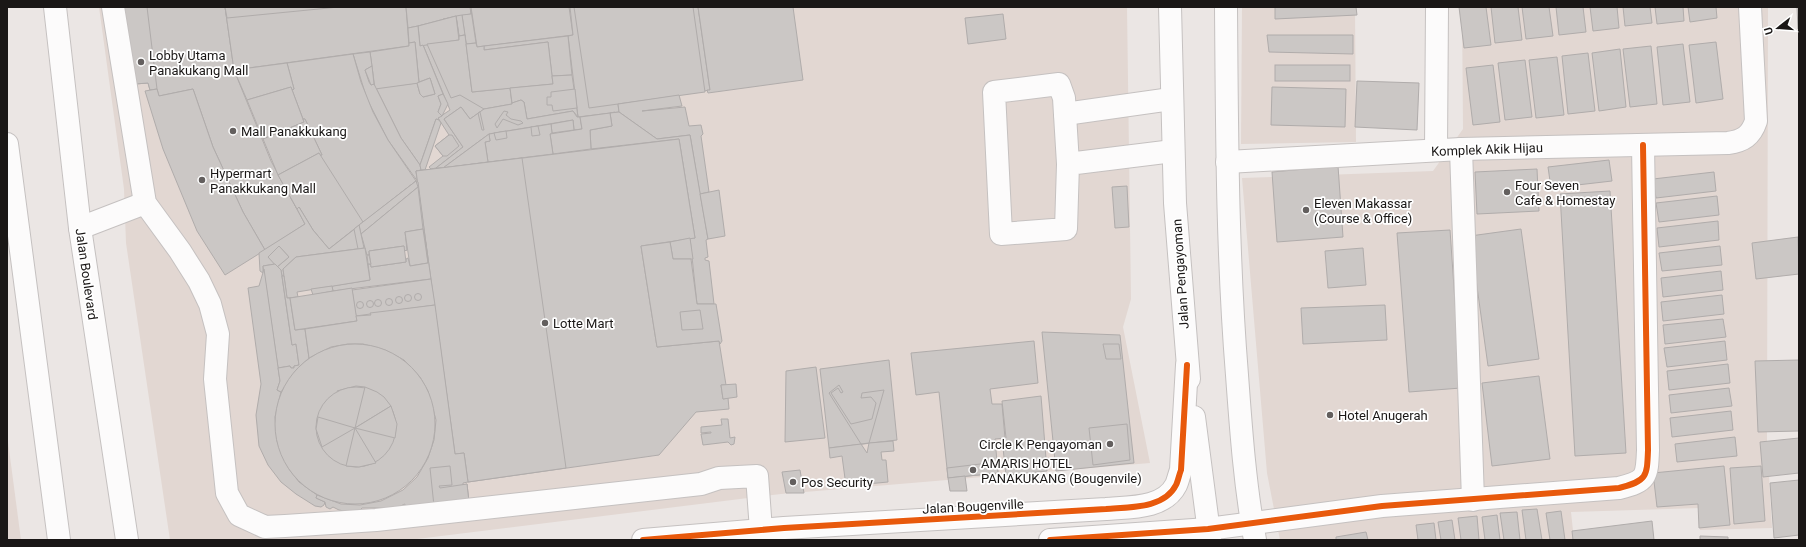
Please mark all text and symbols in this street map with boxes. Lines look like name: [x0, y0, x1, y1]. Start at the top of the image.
north arrow: [1758, 8, 1798, 48]
text: U: [1762, 25, 1776, 36]
place label: Lobby Utama Panakukang Mall: [149, 48, 248, 78]
marker: Lobby Utama Panakukang Mall: [136, 57, 146, 67]
place label: Mall Panakkukang: [241, 124, 347, 139]
marker: Mall Panakkukang: [228, 126, 238, 136]
street label: Komplek Akik Hijau: [1431, 140, 1543, 159]
place label: Hypermart Panakkukang Mall: [210, 166, 316, 196]
marker: Hypermart Panakkukang Mall: [197, 175, 207, 185]
place label: Four Seven Cafe & Homestay: [1515, 178, 1615, 208]
marker: Four Seven Cafe & Homestay: [1502, 187, 1512, 197]
place label: Eleven Makassar (Course & Office): [1314, 196, 1412, 226]
marker: Eleven Makassar (Course & Office): [1301, 205, 1311, 215]
street label: Jalan Pengayoman: [1169, 218, 1192, 330]
street label: Jalan Boulevard: [73, 227, 100, 321]
place label: Lotte Mart: [553, 316, 613, 331]
marker: Lotte Mart: [540, 318, 550, 328]
place label: Hotel Anugerah: [1338, 408, 1428, 423]
marker: Hotel Anugerah: [1325, 410, 1335, 420]
place label: Circle K Pengayoman: [979, 437, 1102, 452]
marker: Circle K Pengayoman: [1105, 439, 1115, 449]
place label: AMARIS HOTEL PANAKUKANG (Bougenvile): [981, 456, 1142, 486]
marker: AMARIS HOTEL PANAKUKANG (Bougenvile): [968, 465, 978, 475]
place label: Pos Security: [801, 475, 873, 490]
marker: Pos Security: [788, 477, 798, 487]
street label: Jalan Bougenville: [922, 496, 1024, 517]

